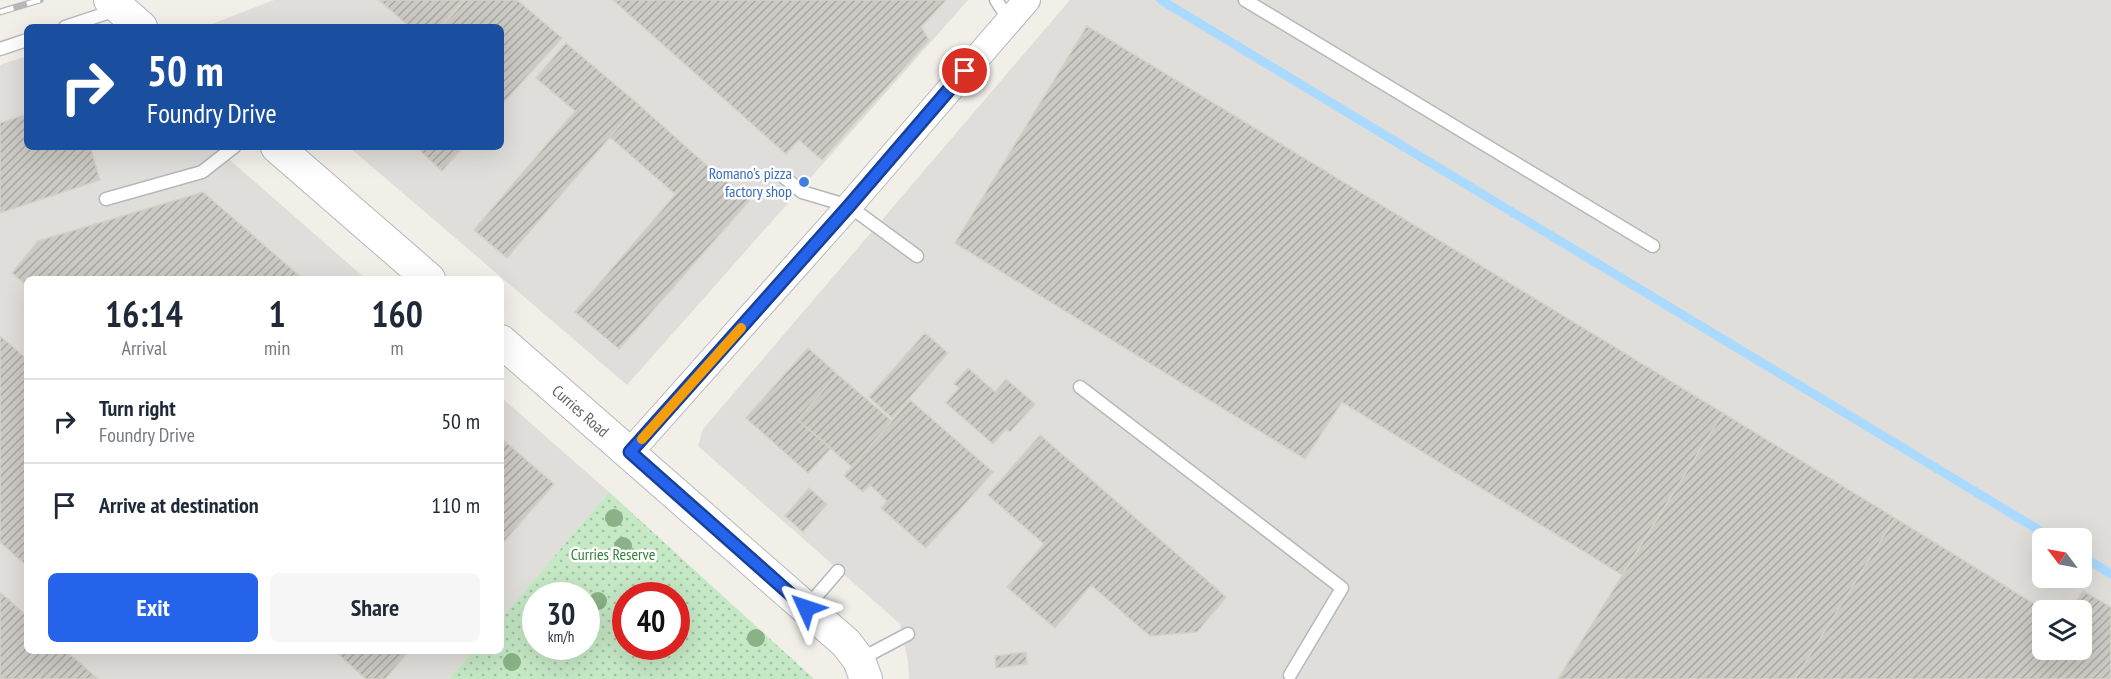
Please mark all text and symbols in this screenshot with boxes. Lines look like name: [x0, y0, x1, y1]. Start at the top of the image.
text: 50 m: [147, 43, 224, 98]
pin: [939, 45, 990, 96]
icon: right: [48, 48, 126, 126]
icon: arrive: [948, 54, 981, 87]
text: Foundry Drive: [147, 96, 277, 130]
place label: Romano's pizza factory shop: [709, 163, 792, 201]
marker: Romano's pizza factory shop: [797, 175, 811, 189]
text: 16:14: [105, 290, 183, 337]
text: 1: [268, 290, 286, 337]
text: 160: [371, 290, 423, 337]
text: Arrival: [121, 335, 167, 361]
text: min: [264, 335, 290, 361]
text: m: [391, 335, 404, 361]
street label: Curries Road: [548, 381, 613, 441]
text: Turn right: [99, 394, 176, 422]
icon: right: [48, 405, 81, 438]
text: 50 m: [441, 407, 480, 435]
text: Foundry Drive: [99, 422, 195, 448]
icon: arrive: [48, 489, 81, 522]
text: Arrive at destination: [99, 491, 259, 519]
text: 110 m: [431, 491, 480, 519]
north arrow: [2032, 528, 2092, 588]
map controls: [2032, 528, 2092, 660]
park label: Curries Reserve: [571, 544, 655, 564]
button: Exit: [48, 573, 258, 642]
button: Share: [270, 573, 480, 642]
position arrow: [774, 576, 838, 640]
speed limit sign: 40: [612, 582, 690, 660]
text: 30: [547, 594, 575, 633]
button: layers: [2032, 600, 2092, 660]
text: km/h: [548, 627, 574, 646]

